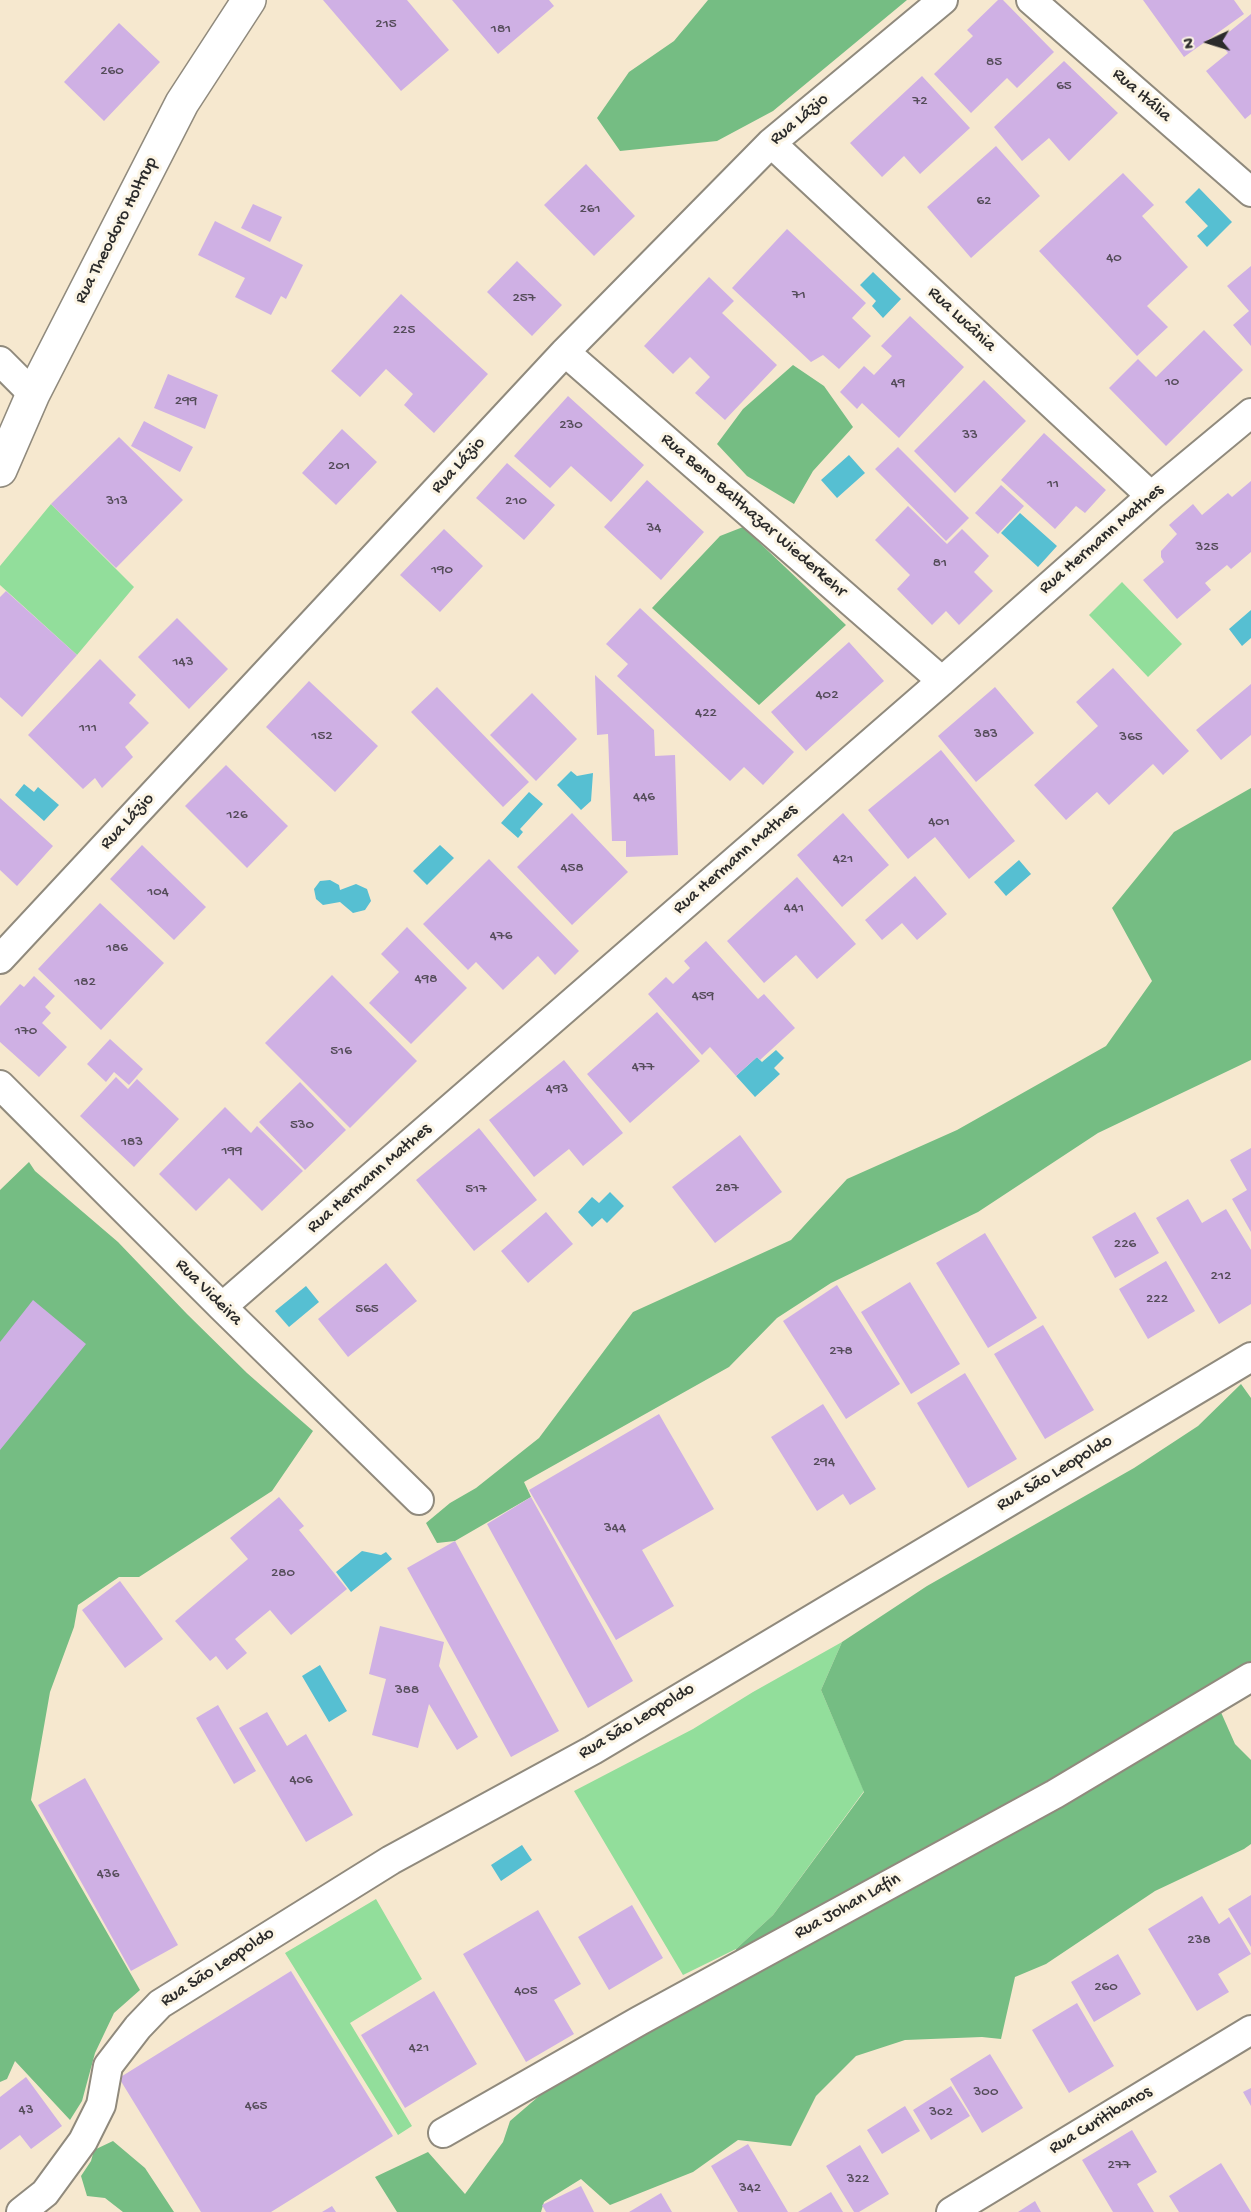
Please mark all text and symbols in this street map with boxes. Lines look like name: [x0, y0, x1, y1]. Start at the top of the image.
north arrow: [1179, 12, 1239, 72]
house number: 215: [375, 16, 397, 34]
house number: 181: [491, 21, 511, 39]
text: N: [1181, 37, 1200, 49]
house number: 85: [986, 54, 1002, 72]
house number: 260: [100, 63, 124, 81]
street label: Rua Itália: [1107, 64, 1175, 128]
house number: 65: [1056, 78, 1072, 96]
street label: Rua Lázio: [766, 89, 834, 151]
house number: 72: [912, 93, 928, 111]
street label: Rua Theodoro Holtrup: [71, 154, 163, 308]
house number: 62: [977, 193, 991, 211]
house number: 261: [579, 201, 601, 219]
house number: 40: [1106, 250, 1122, 268]
street label: Rua Lucânia: [922, 283, 1000, 357]
house number: 71: [792, 287, 806, 305]
house number: 257: [512, 290, 536, 308]
house number: 225: [393, 322, 415, 340]
house number: 10: [1165, 374, 1179, 392]
house number: 49: [891, 375, 905, 393]
house number: 299: [175, 393, 197, 411]
house number: 230: [559, 417, 583, 435]
house number: 33: [962, 427, 978, 445]
street label: Rua Beno Balthazar Wiederkehr: [656, 429, 850, 603]
street label: Rua Lázio: [427, 433, 491, 499]
house number: 201: [328, 458, 350, 476]
house number: 11: [1047, 476, 1059, 494]
street label: Rua Hermann Mathes: [1035, 480, 1169, 600]
house number: 313: [106, 493, 128, 511]
house number: 210: [505, 493, 527, 511]
house number: 34: [647, 520, 661, 538]
house number: 325: [1195, 539, 1219, 557]
house number: 81: [933, 555, 947, 573]
house number: 190: [431, 562, 453, 580]
house number: 143: [173, 654, 193, 672]
house number: 402: [816, 687, 838, 705]
house number: 422: [695, 705, 717, 723]
house number: 111: [79, 720, 97, 738]
house number: 383: [974, 726, 998, 744]
house number: 152: [311, 728, 333, 746]
house number: 365: [1119, 729, 1143, 747]
street label: Rua Lázio: [96, 789, 160, 855]
house number: 446: [633, 789, 655, 807]
street label: Rua Hermann Mathes: [669, 800, 803, 920]
house number: 126: [226, 807, 248, 825]
house number: 401: [928, 814, 950, 832]
house number: 421: [833, 851, 853, 869]
house number: 458: [560, 860, 584, 878]
house number: 104: [147, 884, 169, 902]
house number: 441: [784, 900, 804, 918]
house number: 476: [490, 928, 512, 946]
house number: 186: [106, 940, 128, 958]
house number: 498: [415, 971, 437, 989]
house number: 182: [74, 974, 96, 992]
house number: 459: [692, 988, 714, 1006]
house number: 170: [15, 1023, 37, 1041]
house number: 516: [330, 1043, 352, 1061]
house number: 477: [632, 1059, 654, 1077]
house number: 493: [546, 1081, 568, 1099]
house number: 530: [290, 1117, 314, 1135]
street label: Rua Hermann Mathes: [303, 1119, 437, 1239]
house number: 183: [121, 1134, 143, 1152]
house number: 199: [221, 1143, 243, 1161]
house number: 287: [715, 1180, 739, 1198]
house number: 517: [465, 1181, 487, 1199]
house number: 226: [1114, 1236, 1136, 1254]
street label: Rua Videira: [170, 1255, 246, 1331]
house number: 212: [1211, 1268, 1231, 1286]
house number: 222: [1146, 1291, 1168, 1309]
house number: 565: [355, 1301, 379, 1319]
house number: 278: [829, 1343, 853, 1361]
street label: Rua São Leopoldo: [993, 1431, 1117, 1517]
house number: 294: [813, 1454, 835, 1472]
house number: 344: [604, 1520, 626, 1538]
house number: 280: [271, 1565, 295, 1583]
street label: Rua São Leopoldo: [575, 1679, 699, 1765]
house number: 388: [395, 1682, 419, 1700]
house number: 406: [289, 1772, 313, 1790]
house number: 436: [97, 1866, 119, 1884]
street label: Rua Johan Lafin: [791, 1869, 905, 1945]
street label: Rua São Leopoldo: [157, 1923, 279, 2013]
house number: 238: [1187, 1932, 1211, 1950]
house number: 260: [1094, 1979, 1118, 1997]
house number: 405: [514, 1983, 538, 2001]
house number: 421: [409, 2040, 429, 2058]
street label: Rua Curitibanos: [1046, 2082, 1156, 2160]
house number: 300: [974, 2084, 998, 2102]
house number: 465: [245, 2098, 267, 2116]
house number: 43: [19, 2102, 33, 2120]
house number: 302: [929, 2104, 953, 2122]
house number: 277: [1108, 2157, 1130, 2175]
house number: 322: [847, 2171, 869, 2189]
house number: 342: [739, 2180, 761, 2198]

